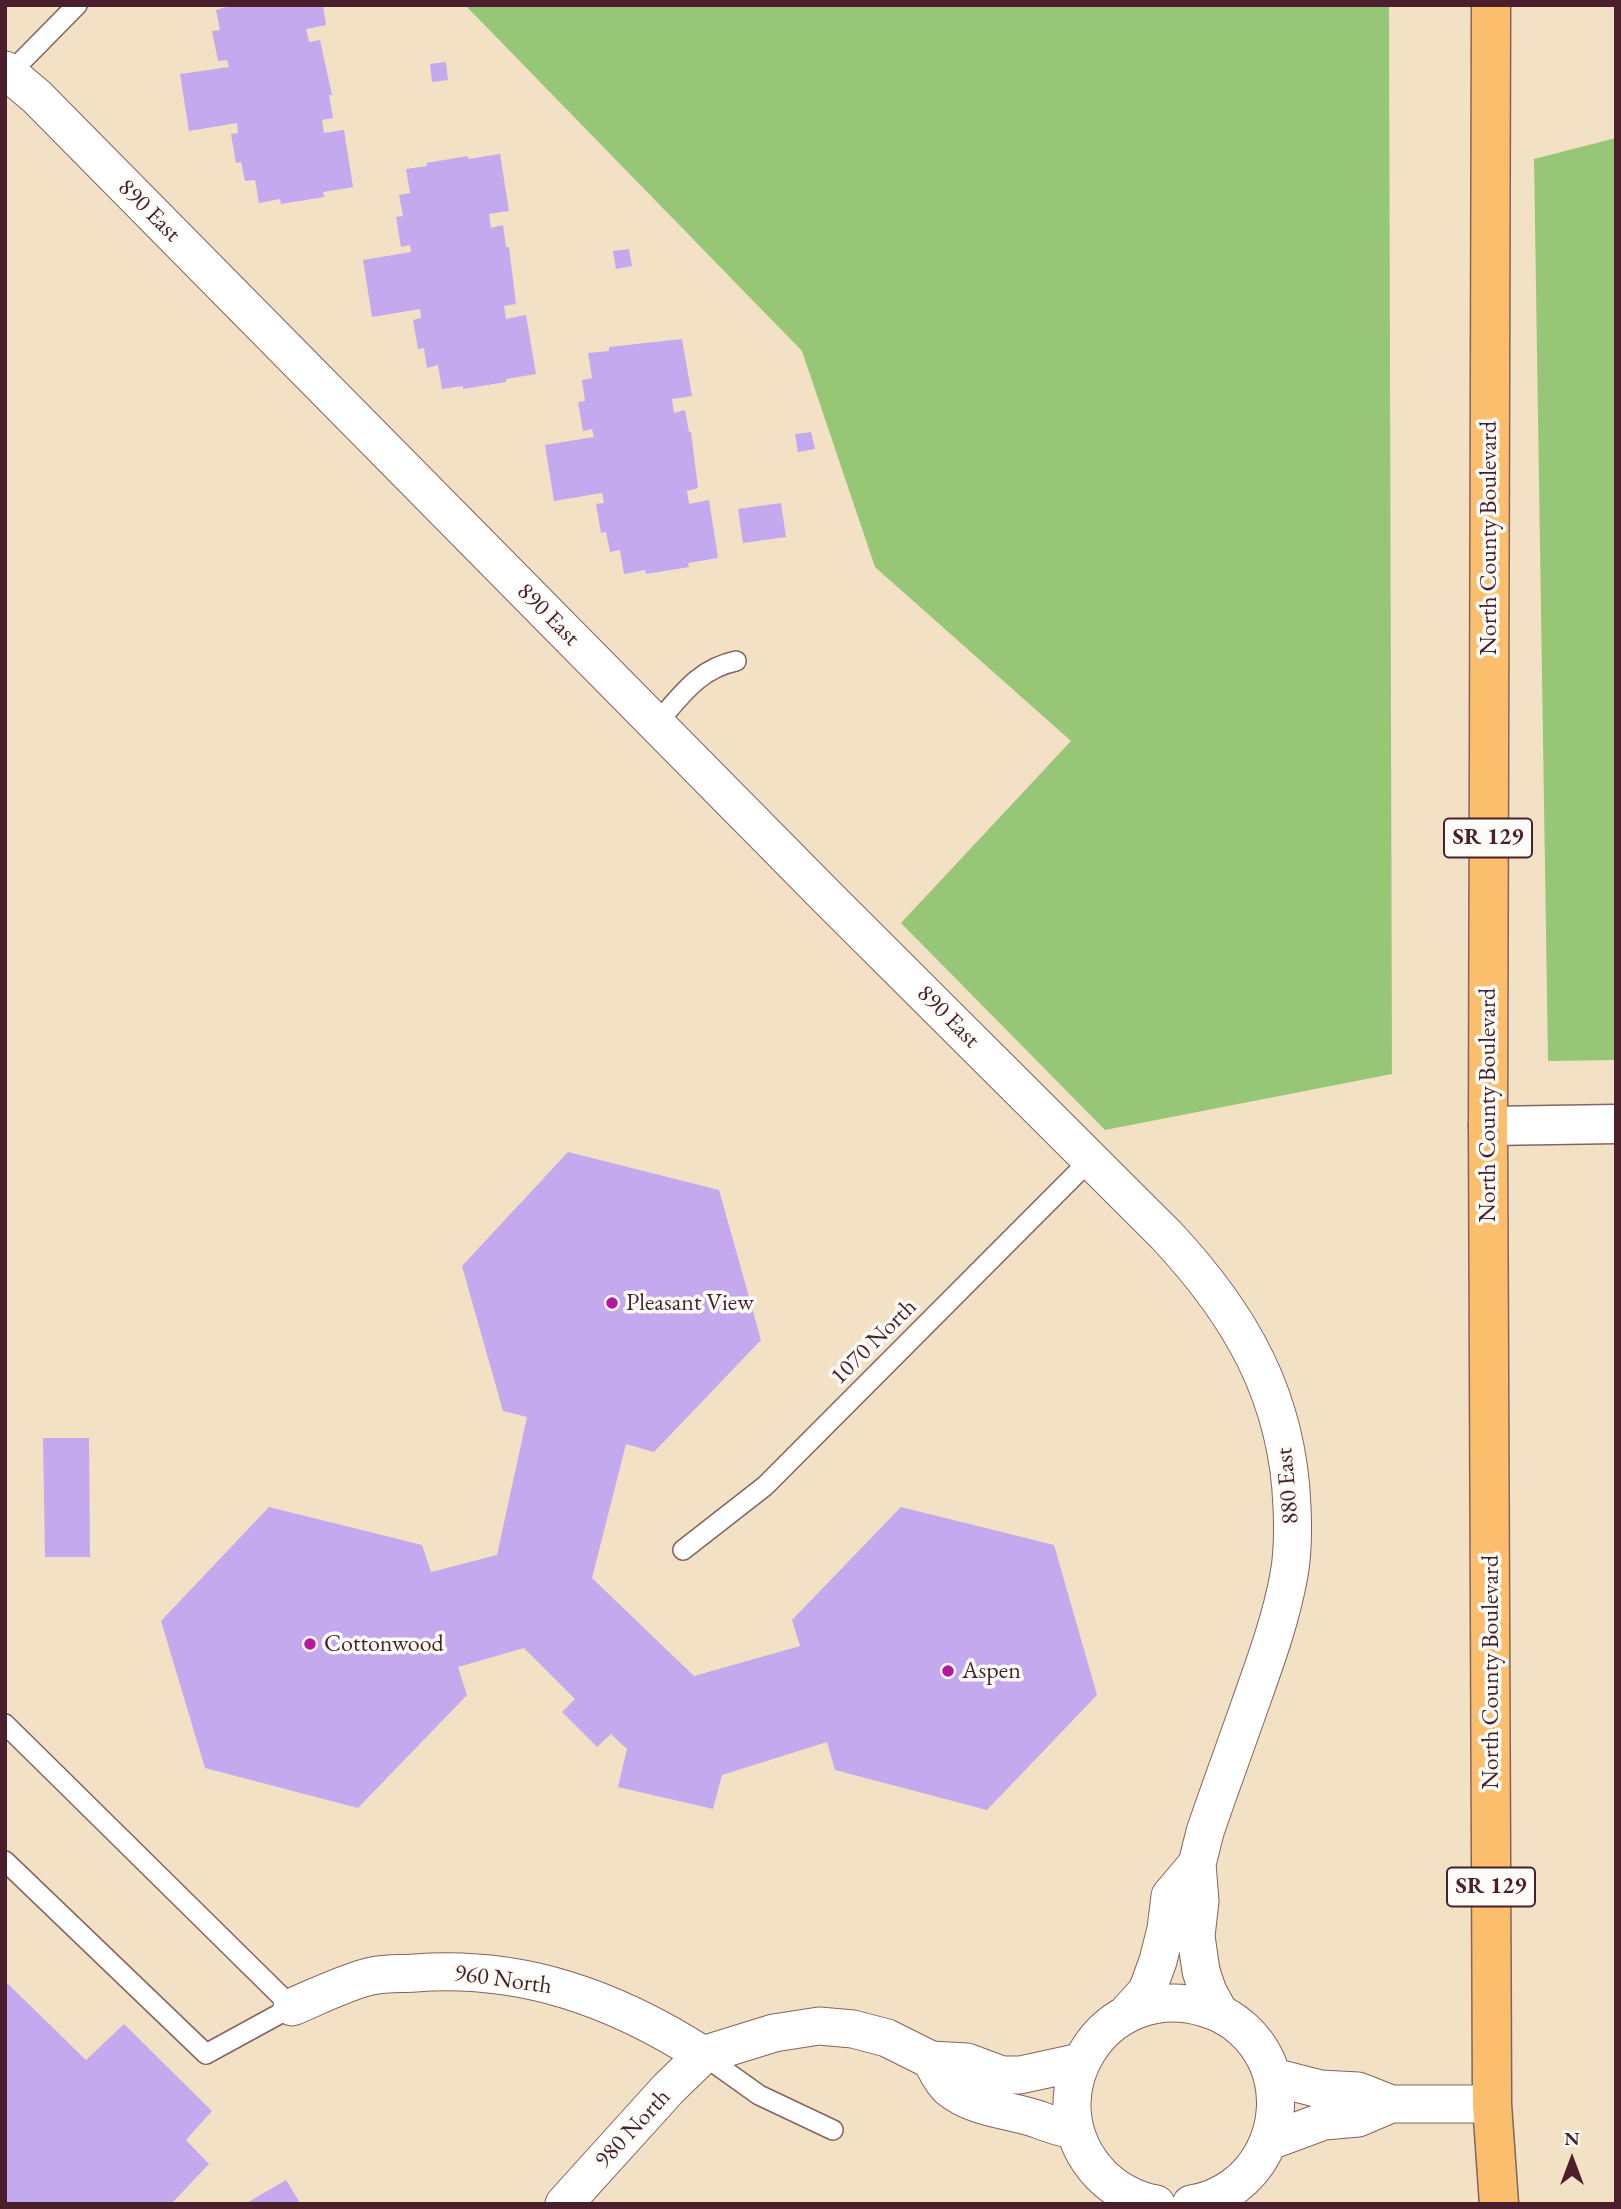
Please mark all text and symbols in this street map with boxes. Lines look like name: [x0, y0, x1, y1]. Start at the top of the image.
street label: 890 East: [112, 174, 186, 248]
street label: North County Boulevard: [1475, 421, 1503, 655]
street label: 890 East: [511, 578, 585, 652]
road number: SR 129: [1444, 818, 1532, 858]
street label: 890 East: [911, 980, 985, 1054]
street label: North County Boulevard: [1474, 988, 1502, 1222]
place label: Pleasant View: [626, 1289, 754, 1317]
street label: 1070 North: [825, 1293, 923, 1391]
marker: Pleasant View: [604, 1295, 620, 1311]
street label: 880 East: [1270, 1446, 1306, 1526]
street label: North County Boulevard: [1477, 1555, 1505, 1789]
place label: Cottonwood: [324, 1630, 444, 1658]
marker: Cottonwood: [302, 1636, 318, 1652]
place label: Aspen: [962, 1657, 1021, 1685]
marker: Aspen: [940, 1663, 956, 1679]
road number: SR 129: [1447, 1868, 1535, 1906]
street label: 960 North: [452, 1959, 554, 2001]
street label: 980 North: [589, 2083, 677, 2175]
north arrow: [1537, 2125, 1607, 2195]
text: N: [1564, 2126, 1580, 2151]

